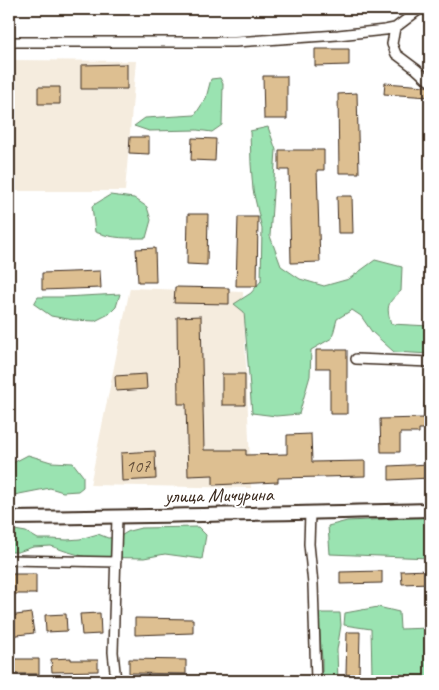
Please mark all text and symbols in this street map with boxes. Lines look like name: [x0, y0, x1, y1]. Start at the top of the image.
house number: 107: [126, 455, 151, 477]
street label: улица Мичурина: [163, 482, 275, 508]

